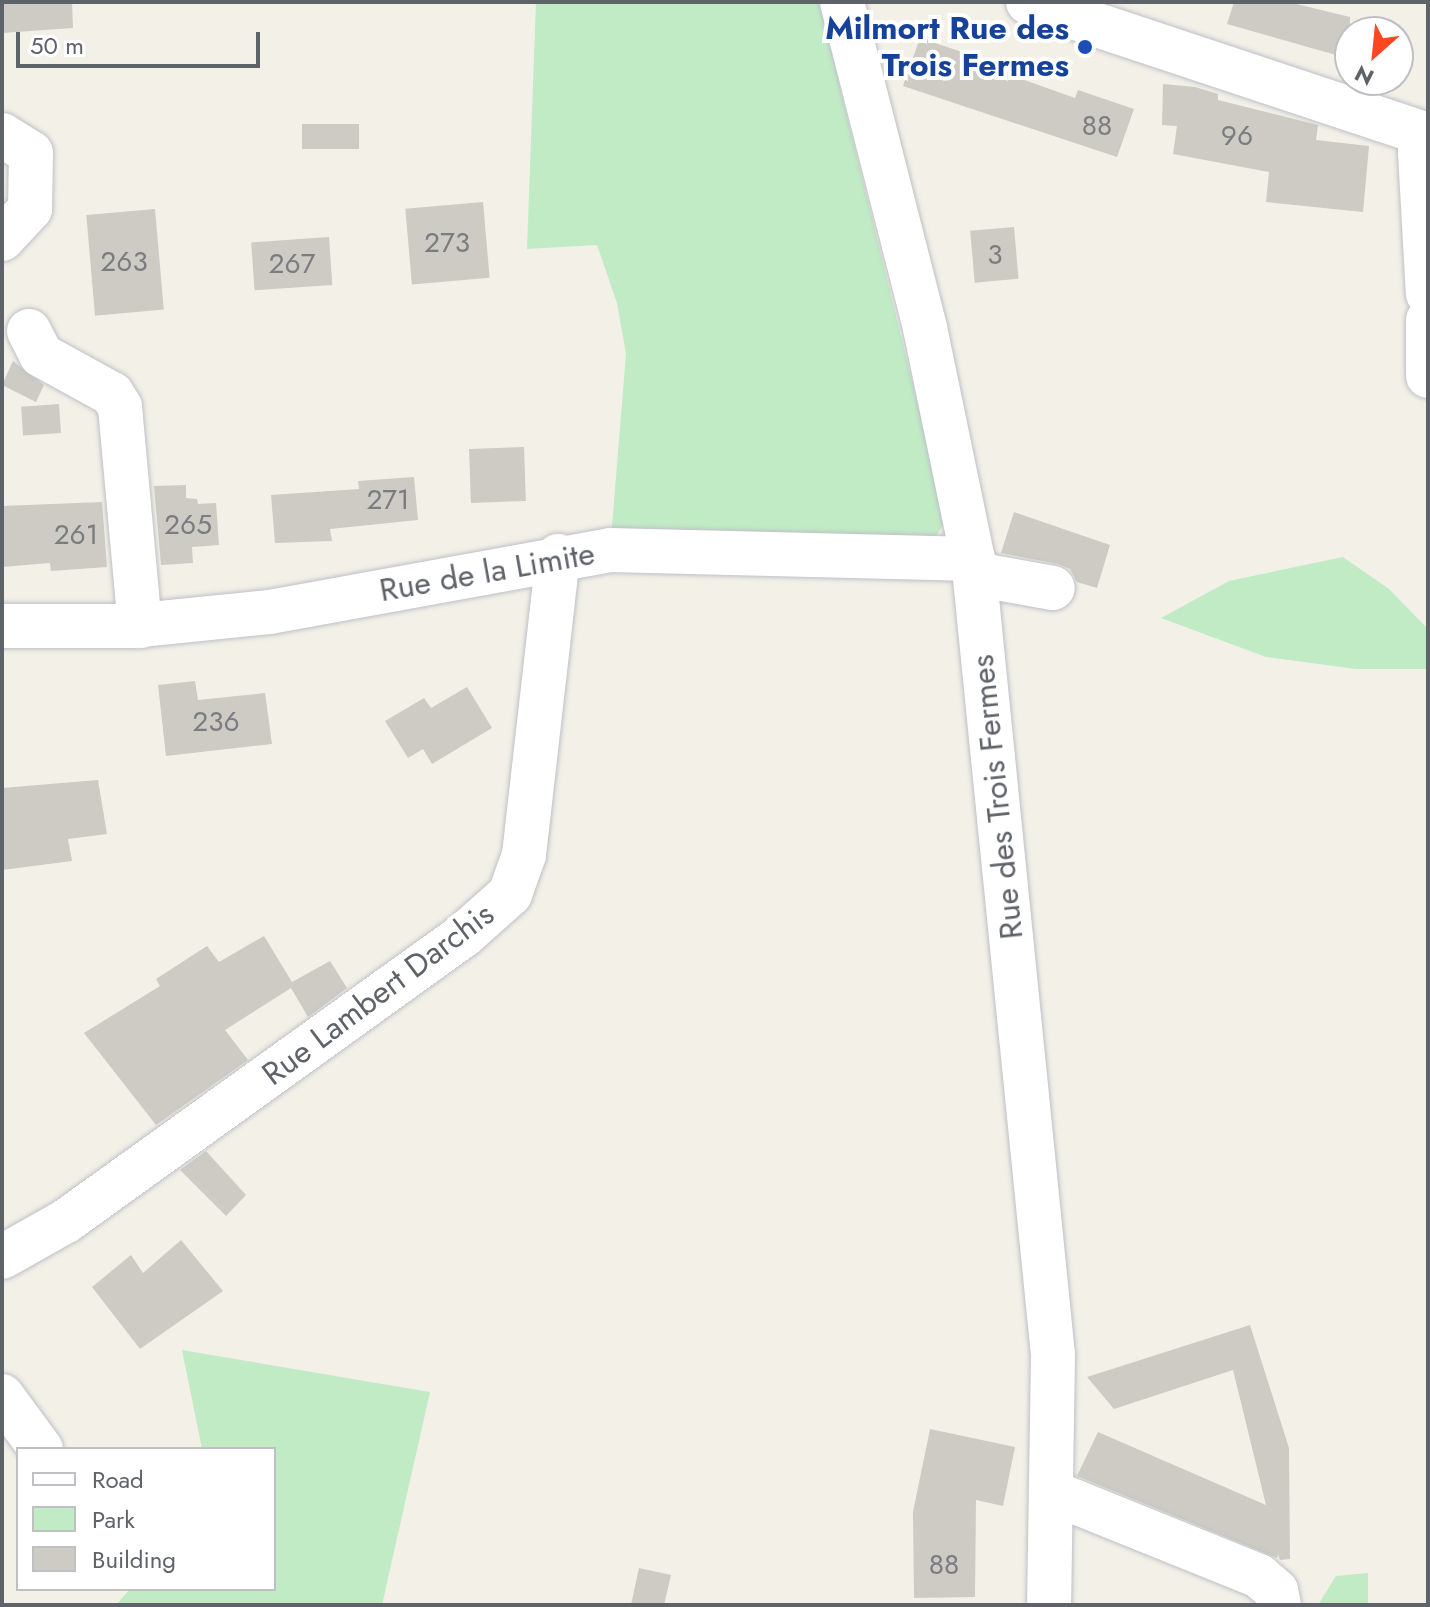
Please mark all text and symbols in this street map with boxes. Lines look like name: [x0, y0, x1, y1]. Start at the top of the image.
place label: Milmort Rue des Trois Fermes: [825, 10, 1069, 85]
scale bar: [20, 16, 264, 66]
north arrow: [1334, 16, 1414, 96]
text: 50 m: [30, 28, 84, 63]
marker: Milmort Rue des Trois Fermes: [1076, 38, 1094, 56]
text: N: [1349, 57, 1379, 94]
house number: 88: [1082, 109, 1112, 143]
house number: 96: [1221, 119, 1253, 153]
house number: 273: [424, 226, 470, 260]
house number: 3: [987, 238, 1003, 272]
house number: 263: [100, 245, 148, 279]
house number: 267: [269, 247, 315, 281]
house number: 271: [366, 483, 410, 517]
house number: 265: [164, 508, 212, 542]
house number: 261: [54, 518, 98, 552]
street label: Rue de la Limite: [377, 534, 597, 610]
street label: Rue des Trois Fermes: [963, 653, 1031, 941]
house number: 236: [192, 705, 240, 739]
street label: Rue Lambert Darchis: [255, 895, 501, 1093]
legend: [16, 1447, 276, 1591]
text: Road: [92, 1462, 144, 1497]
text: Park: [92, 1502, 135, 1537]
text: Building: [92, 1542, 176, 1577]
house number: 88: [929, 1548, 959, 1582]

